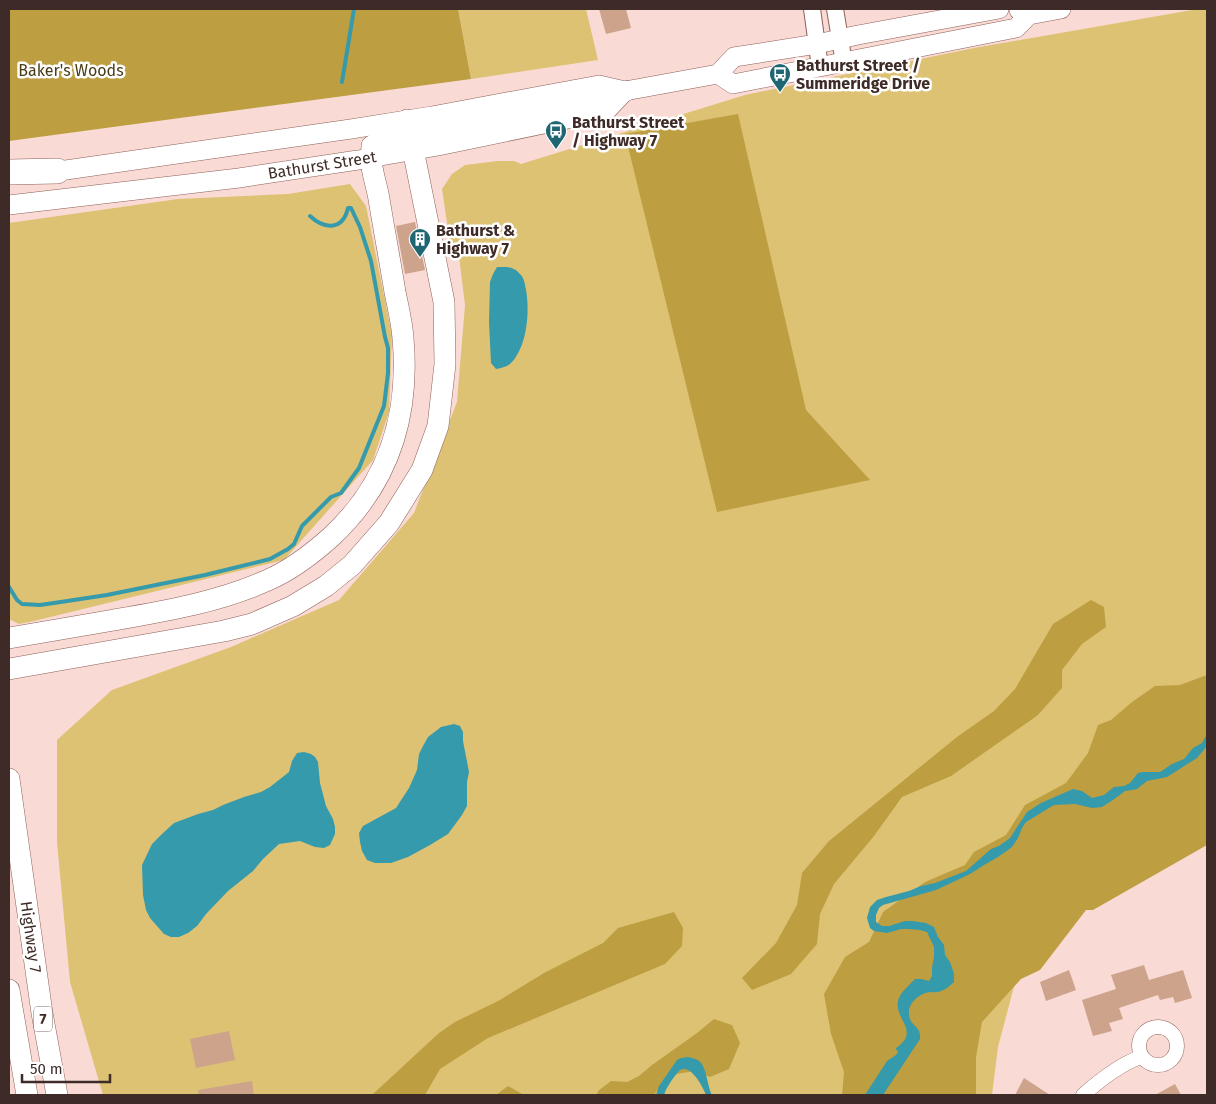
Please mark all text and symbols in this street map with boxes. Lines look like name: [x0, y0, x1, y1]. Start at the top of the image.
place label: Bathurst Street / Summeridge Drive: [796, 56, 930, 93]
park label: Baker's Woods: [18, 61, 124, 80]
bus stop icon: Bathurst Street / Summeridge Drive: [768, 62, 792, 93]
place label: Bathurst Street / Highway 7: [572, 113, 685, 150]
bus stop icon: Bathurst Street / Highway 7: [544, 119, 568, 150]
street label: Bathurst Street: [266, 147, 378, 183]
place label: Bathurst & Highway 7: [436, 221, 515, 258]
building icon: Bathurst & Highway 7: [408, 227, 432, 258]
street label: Highway 7: [17, 900, 45, 974]
road number: 7: [34, 1006, 52, 1032]
scale bar: [22, 1052, 110, 1084]
text: 50 m: [30, 1060, 63, 1078]

